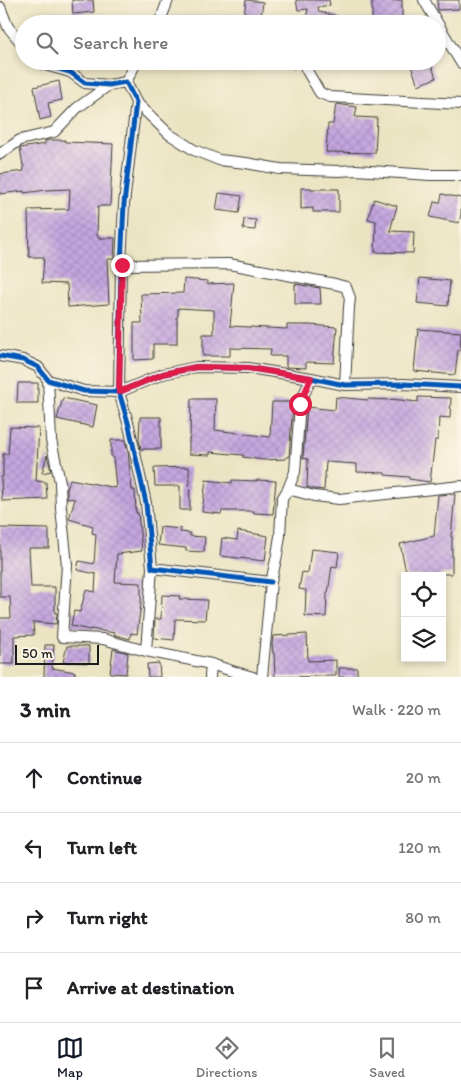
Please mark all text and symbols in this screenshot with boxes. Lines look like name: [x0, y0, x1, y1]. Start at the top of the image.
search box: [15, 15, 446, 70]
icon: search: [33, 29, 61, 57]
text: Search here: [73, 31, 168, 54]
route end: [111, 254, 134, 277]
route start: [289, 393, 312, 416]
map controls: [401, 572, 446, 662]
button: locate: [401, 572, 446, 617]
button: layers: [401, 617, 446, 662]
scale bar: [15, 642, 99, 665]
text: 50 m: [22, 645, 53, 662]
text: 3 min: [20, 697, 70, 722]
text: Walk · 220 m: [352, 700, 441, 719]
icon: ahead: [20, 764, 48, 792]
text: Continue: [67, 766, 142, 789]
text: 20 m: [406, 768, 441, 787]
icon: left: [20, 834, 48, 862]
text: Turn left: [67, 836, 137, 859]
text: 120 m: [398, 838, 441, 857]
icon: right: [20, 904, 48, 932]
text: Turn right: [67, 906, 148, 929]
text: 80 m: [405, 908, 441, 927]
icon: arrive: [20, 974, 48, 1002]
text: Arrive at destination: [67, 976, 234, 999]
tab: Map: [56, 1034, 84, 1081]
tab: Directions: [196, 1034, 257, 1081]
tab: Saved: [369, 1034, 405, 1081]

